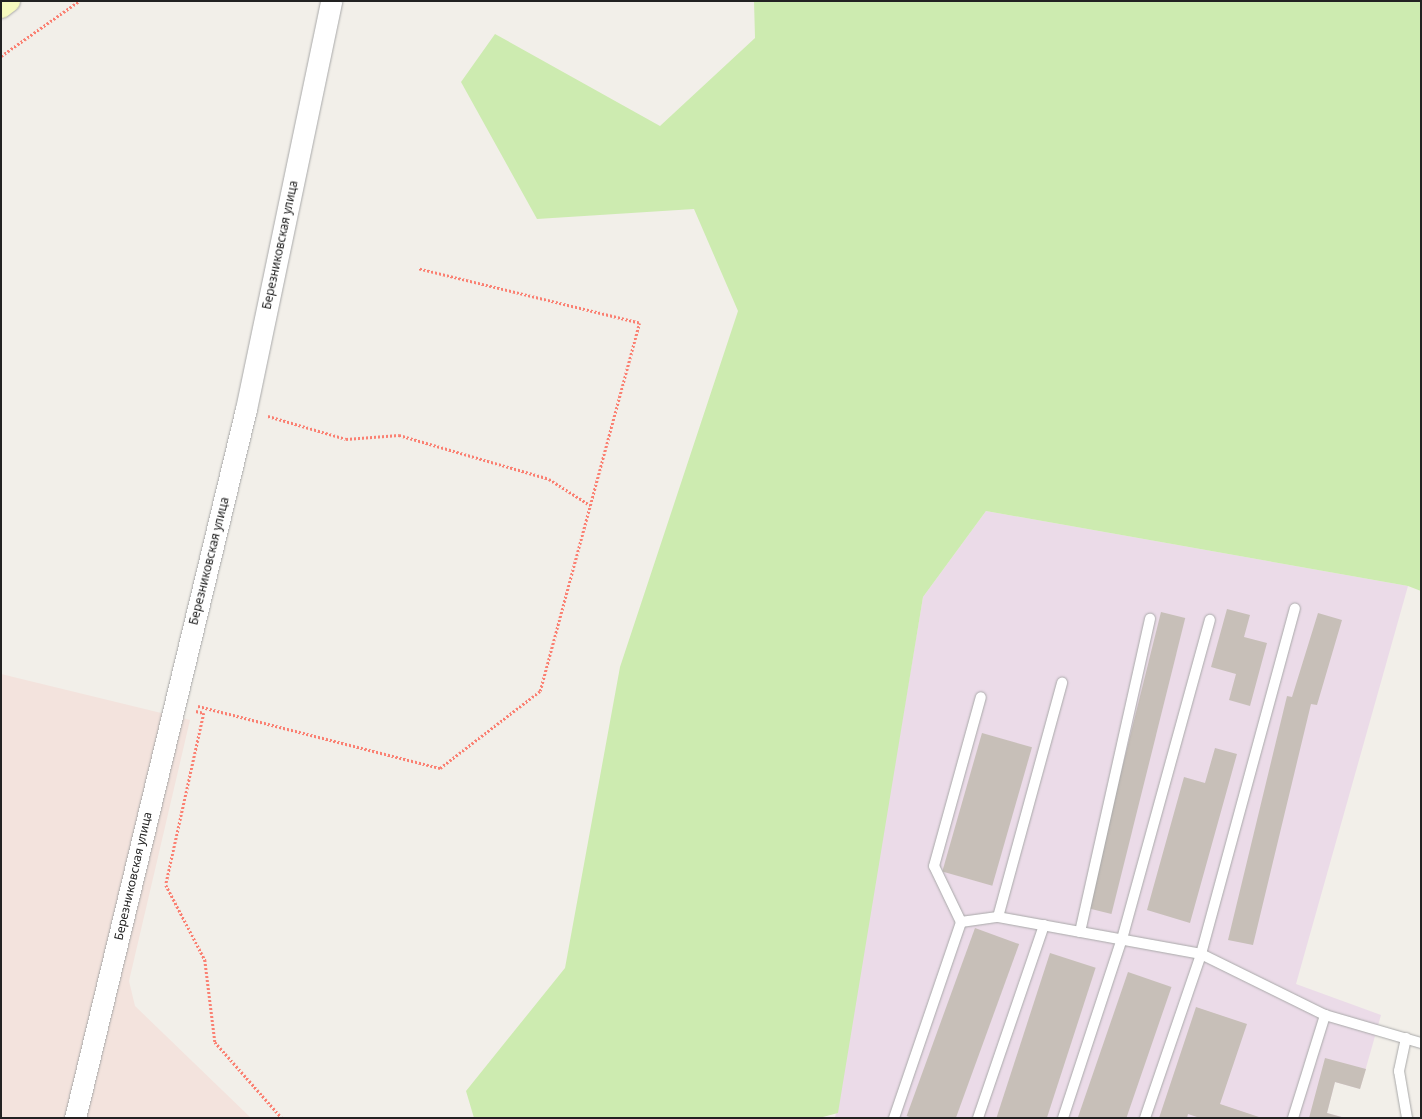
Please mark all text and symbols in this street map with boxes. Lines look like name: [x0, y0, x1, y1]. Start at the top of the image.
street label: Березниковская улица: [259, 179, 301, 311]
street label: Березниковская улица: [186, 496, 232, 626]
street label: Березниковская улица: [111, 810, 155, 942]

